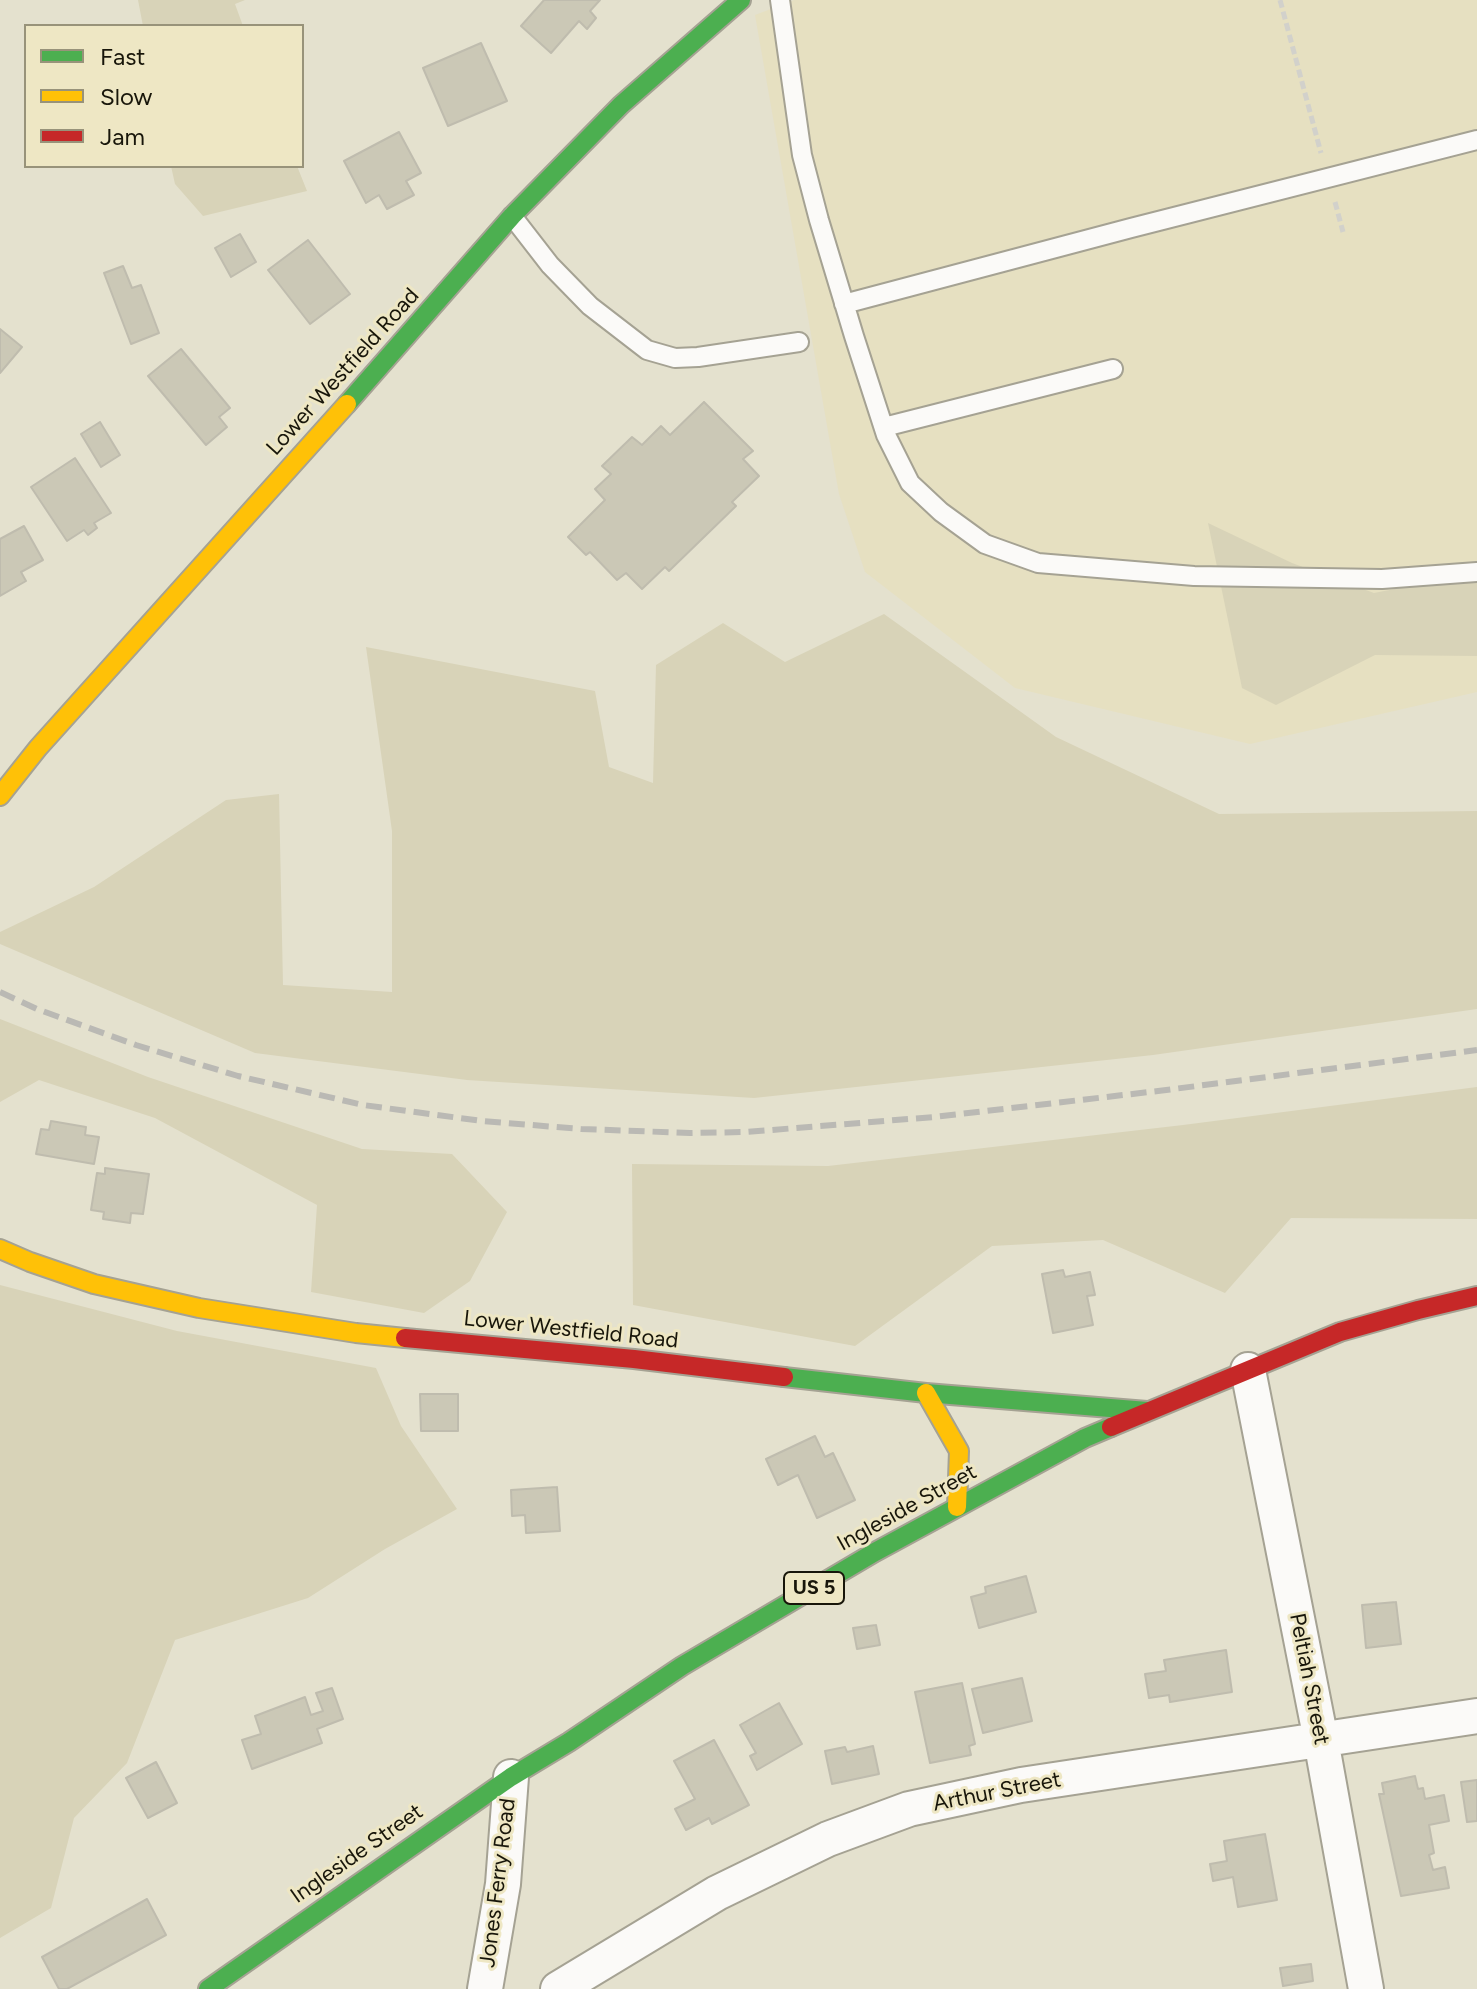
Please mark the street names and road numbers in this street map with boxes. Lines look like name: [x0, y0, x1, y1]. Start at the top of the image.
street label: Lower Westfield Road: [261, 283, 425, 461]
street label: Lower Westfield Road: [462, 1306, 680, 1354]
street label: Ingleside Street: [833, 1459, 981, 1557]
road number: US 5: [784, 1572, 844, 1604]
street label: Peltiah Street: [1283, 1611, 1335, 1747]
street label: Arthur Street: [931, 1767, 1063, 1817]
street label: Jones Ferry Road: [475, 1797, 521, 1969]
street label: Ingleside Street: [286, 1799, 428, 1909]

